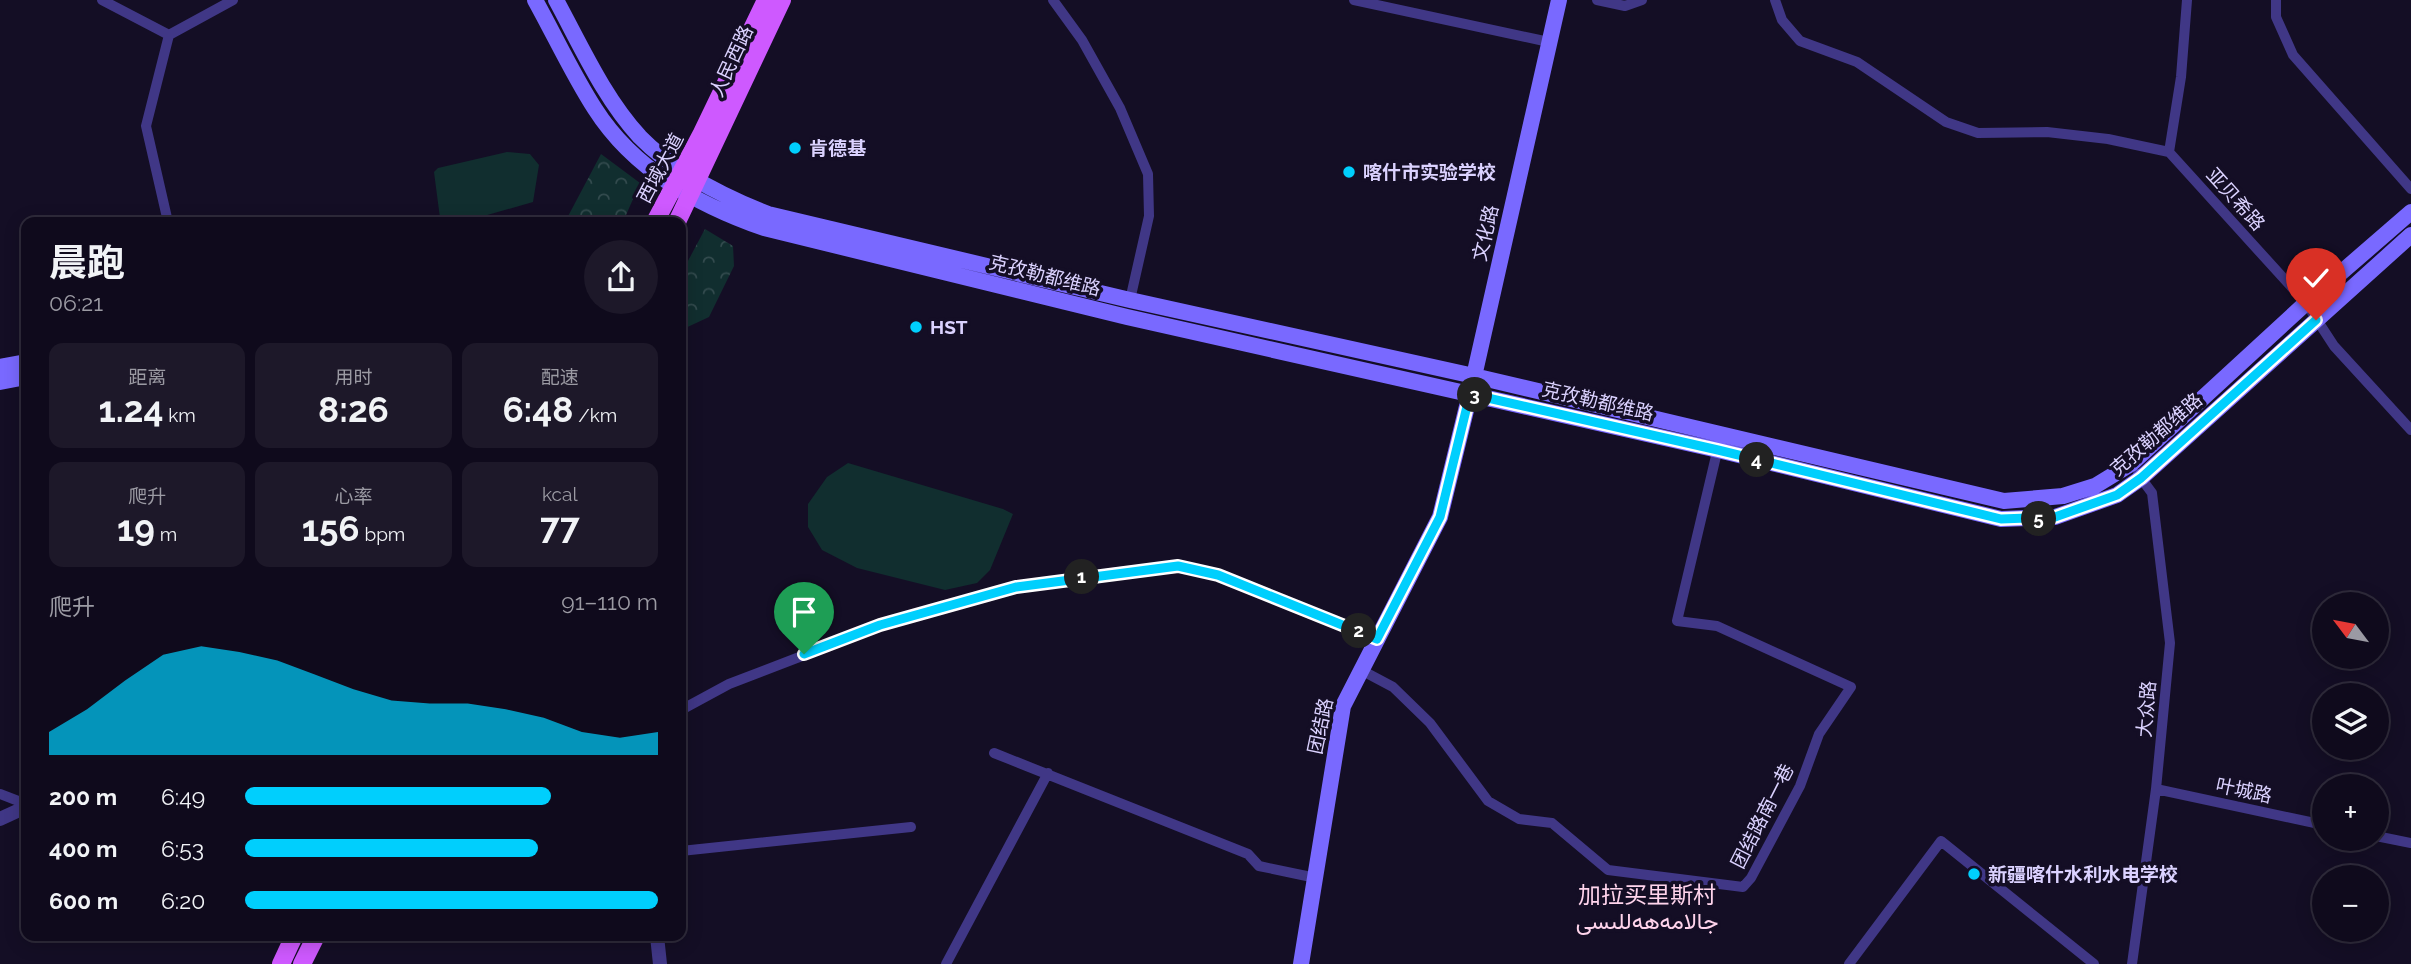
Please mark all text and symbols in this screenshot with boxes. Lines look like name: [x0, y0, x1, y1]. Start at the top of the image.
street label: 人民西路: [705, 22, 757, 100]
street label: 西域大道: [632, 129, 688, 207]
place label: 肯德基: [809, 137, 867, 159]
marker: 肯德基: [787, 140, 803, 156]
place label: 喀什市实验学校: [1363, 161, 1496, 183]
street label: 亚贝希路: [2202, 163, 2270, 235]
marker: 喀什市实验学校: [1341, 164, 1357, 180]
street label: 文化路: [1468, 203, 1502, 263]
text: 晨跑: [49, 240, 125, 285]
button: share: [584, 240, 658, 314]
pin: [2286, 248, 2346, 320]
street label: 克孜勒都维路: [987, 251, 1103, 299]
icon: check: [2297, 259, 2335, 297]
text: 06:21: [49, 289, 103, 316]
place label: HST: [930, 316, 968, 338]
marker: HST: [908, 319, 924, 335]
text: 距离: [128, 366, 166, 388]
text: 用时: [334, 366, 373, 388]
text: 配速: [541, 366, 579, 388]
street label: 克孜勒都维路: [1540, 377, 1656, 425]
pin: 3: [1458, 378, 1492, 412]
text: 3: [1469, 383, 1480, 405]
street label: 克孜勒都维路: [2106, 388, 2206, 480]
text: 1.24: [99, 389, 163, 430]
text: 8:26: [318, 389, 389, 430]
text: 6:48: [502, 389, 573, 430]
text: km: [163, 404, 196, 426]
text: /km: [573, 404, 617, 426]
pin: 4: [1740, 442, 1774, 477]
text: 4: [1751, 448, 1762, 470]
text: kcal: [542, 483, 578, 505]
text: 爬升: [128, 485, 166, 507]
text: 心率: [334, 485, 373, 507]
pin: 5: [2022, 502, 2056, 536]
text: 77: [540, 505, 580, 546]
text: 5: [2033, 507, 2044, 529]
text: 19: [117, 508, 155, 549]
text: 156: [302, 508, 360, 549]
text: m: [155, 523, 177, 545]
text: bpm: [360, 523, 405, 545]
pin: 1: [1064, 560, 1100, 594]
text: 1: [1077, 565, 1086, 587]
pin: [774, 582, 834, 654]
text: 91–110 m: [561, 588, 658, 615]
north arrow: [2312, 592, 2389, 668]
map controls: [2312, 592, 2389, 942]
text: 爬升: [49, 593, 95, 620]
icon: arrive: [785, 593, 823, 631]
pin: 2: [1342, 614, 1376, 648]
text: 2: [1353, 619, 1364, 641]
street label: 大众路: [2133, 680, 2159, 738]
button: layers: [2312, 683, 2389, 760]
street label: 团结路: [1303, 696, 1337, 756]
street label: 团结路南一巷: [1726, 760, 1798, 872]
street label: 叶城路: [2214, 773, 2274, 807]
button: +: [2312, 774, 2389, 851]
text: 200 m: [49, 783, 117, 810]
text: 6:49: [161, 783, 205, 810]
text: 400 m: [49, 835, 117, 862]
text: 6:53: [161, 835, 204, 862]
place label: 新疆喀什水利水电学校: [1988, 863, 2178, 885]
button: −: [2312, 865, 2389, 942]
marker: 新疆喀什水利水电学校: [1966, 866, 1982, 882]
district label: 加拉买里斯村 جالامەھەللىسى: [1576, 881, 1718, 935]
text: 600 m: [49, 887, 118, 914]
text: 6:20: [161, 887, 205, 914]

